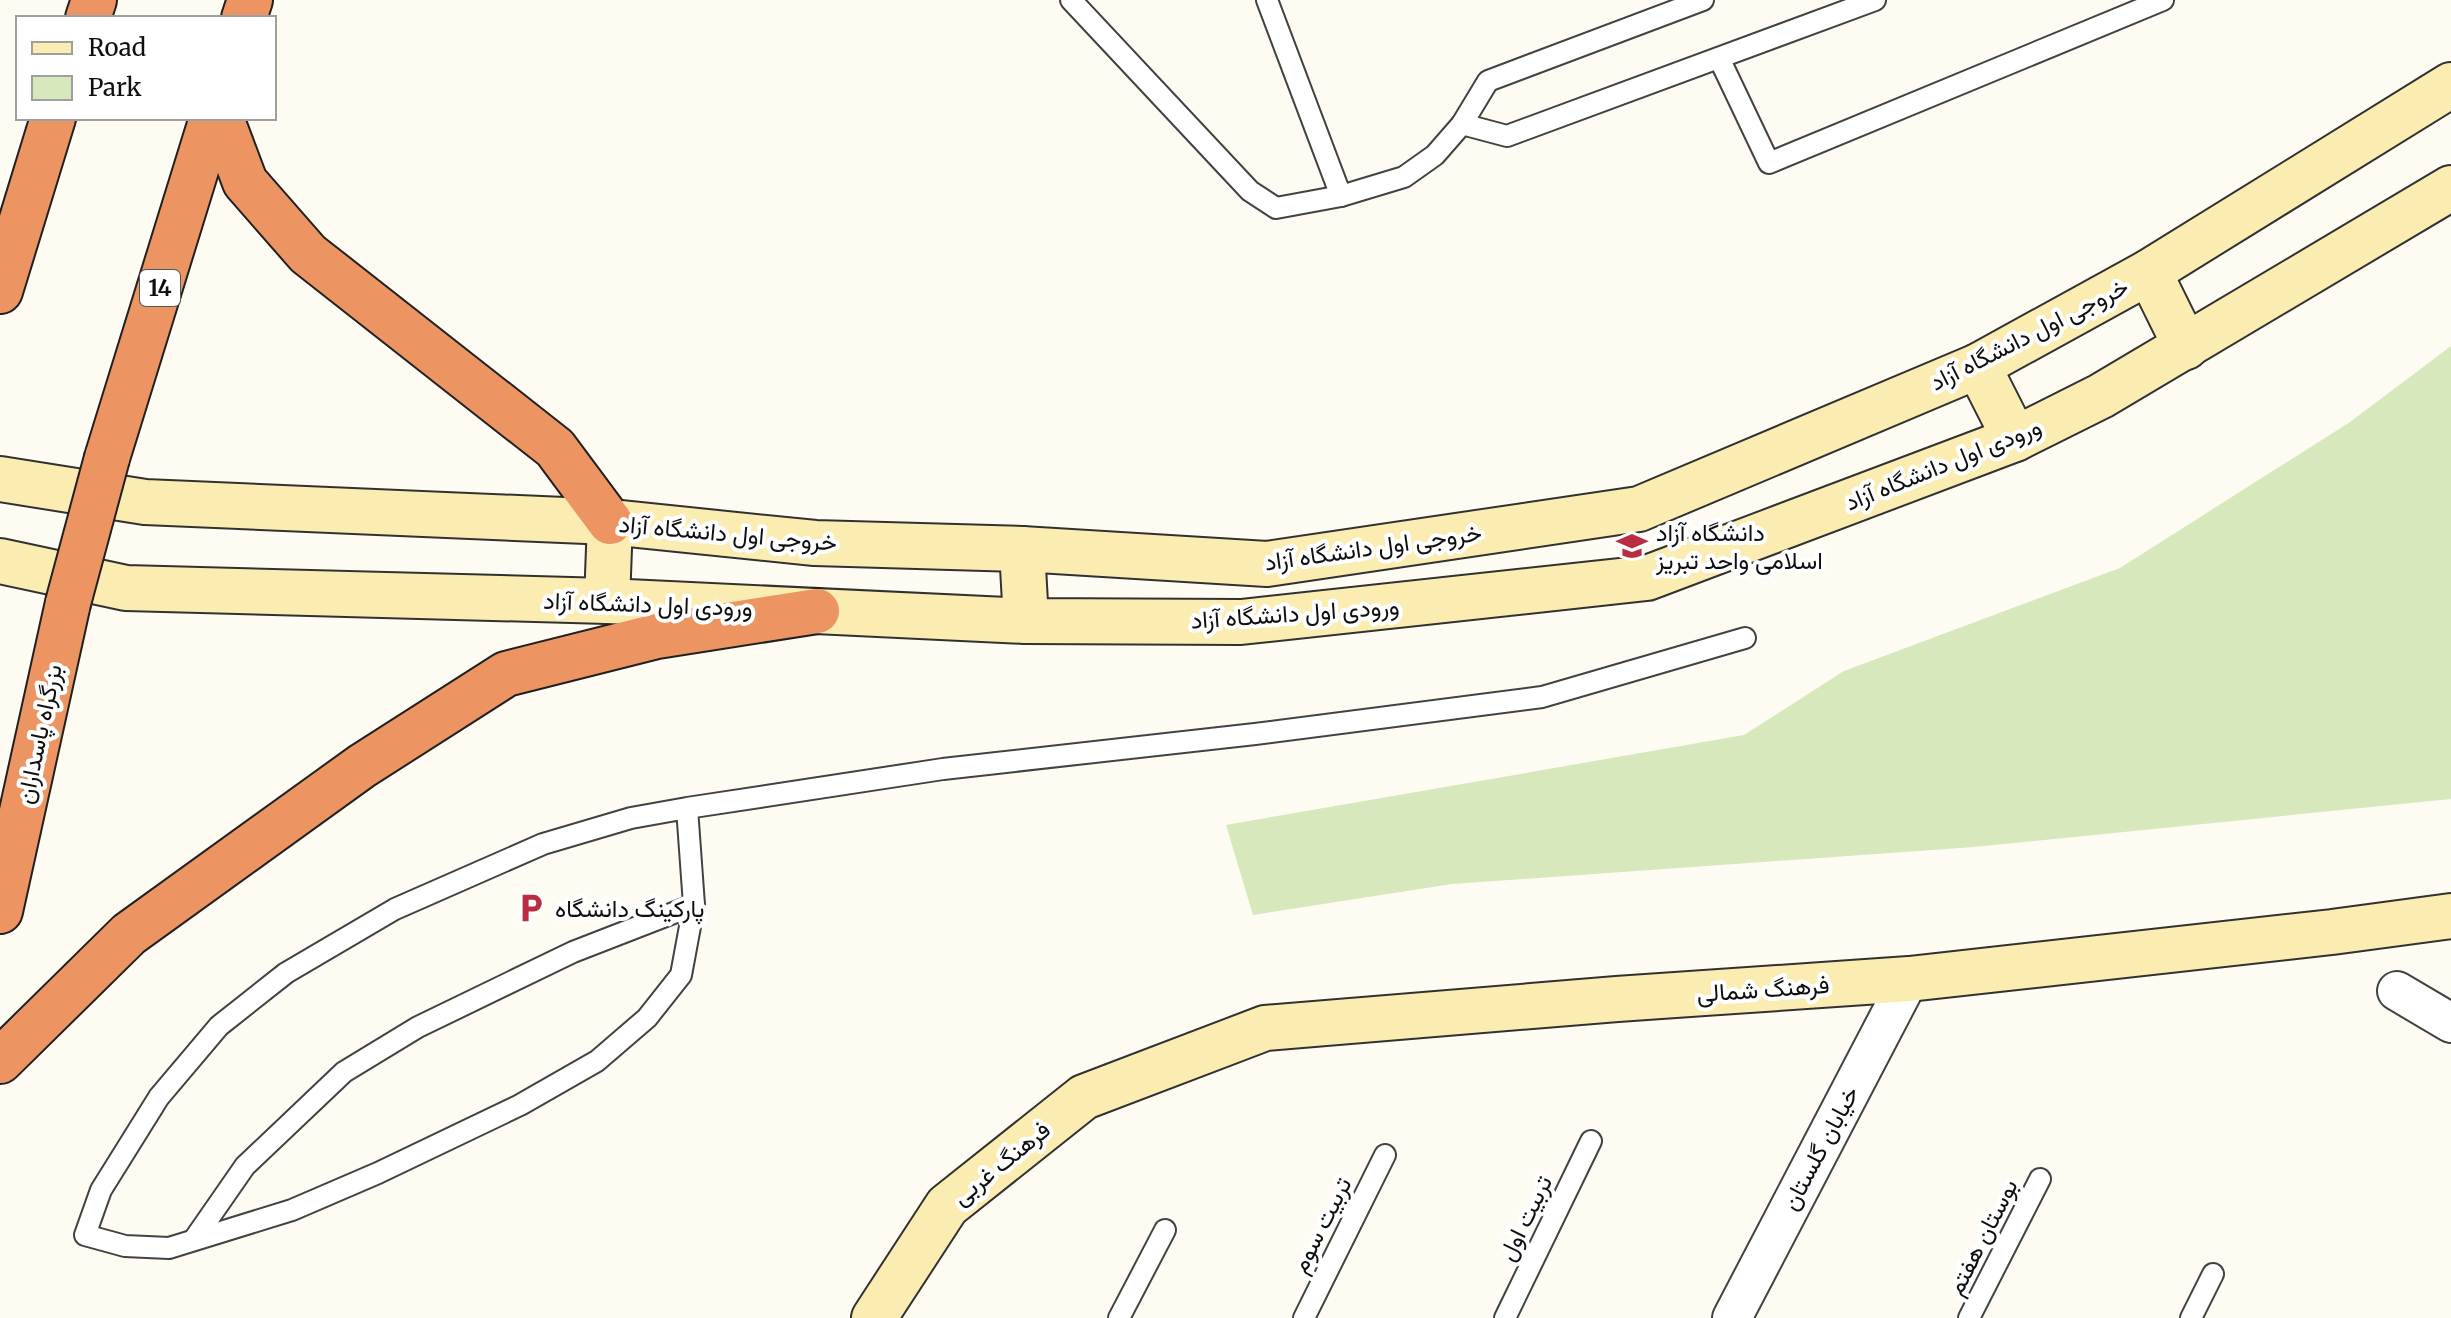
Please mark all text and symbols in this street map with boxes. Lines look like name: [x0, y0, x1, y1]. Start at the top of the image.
legend: [16, 16, 276, 120]
text: Road: [88, 32, 146, 63]
text: Park: [88, 72, 142, 103]
road number: 14: [140, 270, 180, 306]
street label: خروجی اول دانشگاه آزاد: [1924, 270, 2134, 398]
street label: ورودی اول دانشگاه آزاد: [1840, 410, 2046, 518]
street label: خروجی اول دانشگاه آزاد: [618, 508, 838, 558]
street label: خروجی اول دانشگاه آزاد: [1262, 516, 1484, 578]
place label: دانشگاه آزاد اسلامی واحد تبریز: [1655, 517, 1823, 576]
school or university icon: دانشگاه آزاد اسلامی واحد تبریز: [1615, 529, 1649, 563]
street label: ورودی اول دانشگاه آزاد: [543, 585, 753, 623]
street label: ورودی اول دانشگاه آزاد: [1190, 590, 1400, 636]
street label: بزرگراه پاسداران: [9, 661, 70, 807]
parking icon: پارکینگ دانشگاه: [514, 891, 548, 925]
place label: پارکینگ دانشگاه: [555, 893, 704, 925]
street label: فرهنگ شمالی: [1696, 969, 1830, 1009]
street label: خیابان گلستان: [1774, 1080, 1866, 1216]
street label: فرهنگ غربی: [946, 1114, 1056, 1212]
street label: تربیت اول: [1491, 1170, 1559, 1266]
street label: تربیت سوم: [1284, 1172, 1359, 1279]
street label: بوستان هفتم: [1939, 1174, 2025, 1301]

